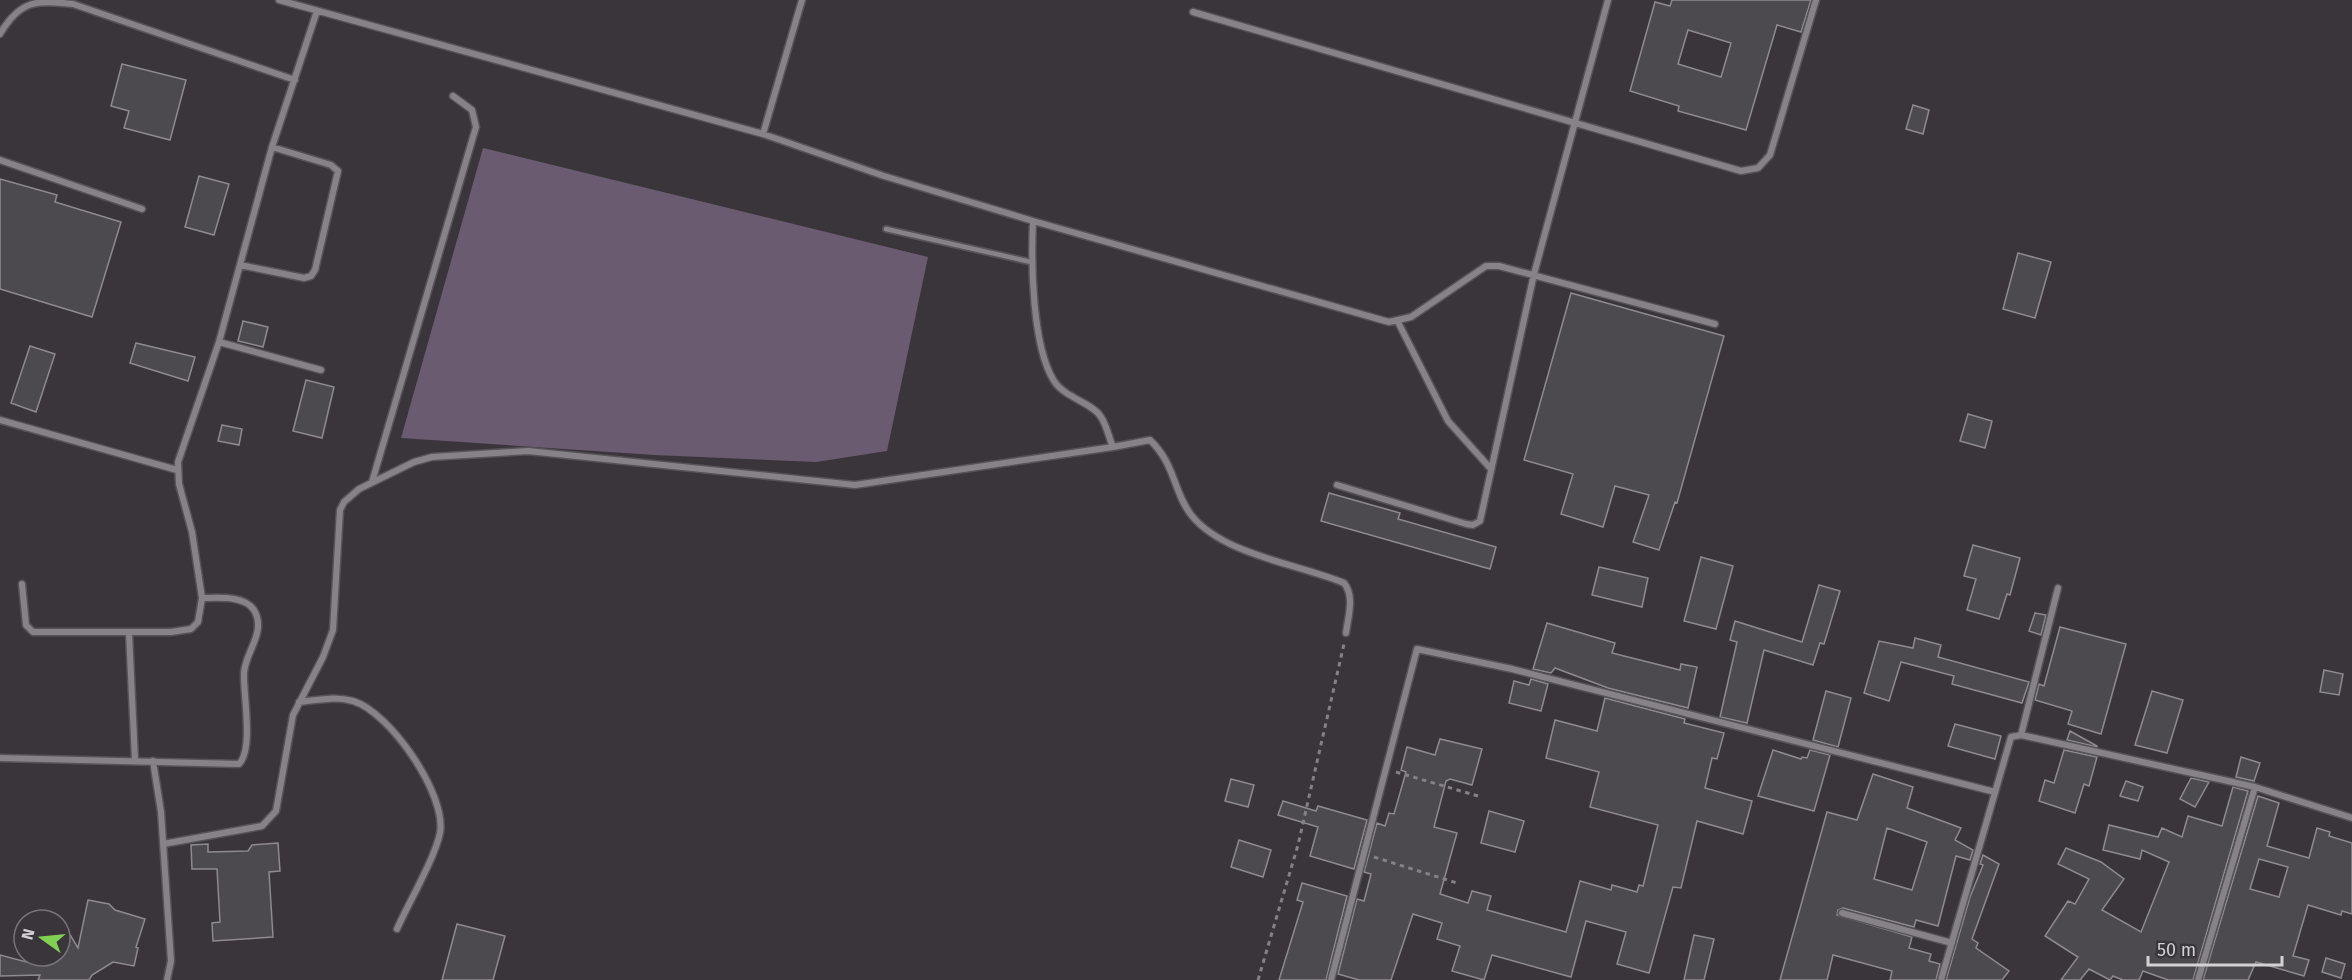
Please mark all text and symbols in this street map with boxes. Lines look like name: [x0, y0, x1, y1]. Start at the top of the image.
north arrow: [12, 908, 72, 968]
text: N: [17, 927, 39, 942]
scale bar: [2148, 929, 2282, 967]
text: 50 m: [2157, 939, 2196, 961]

